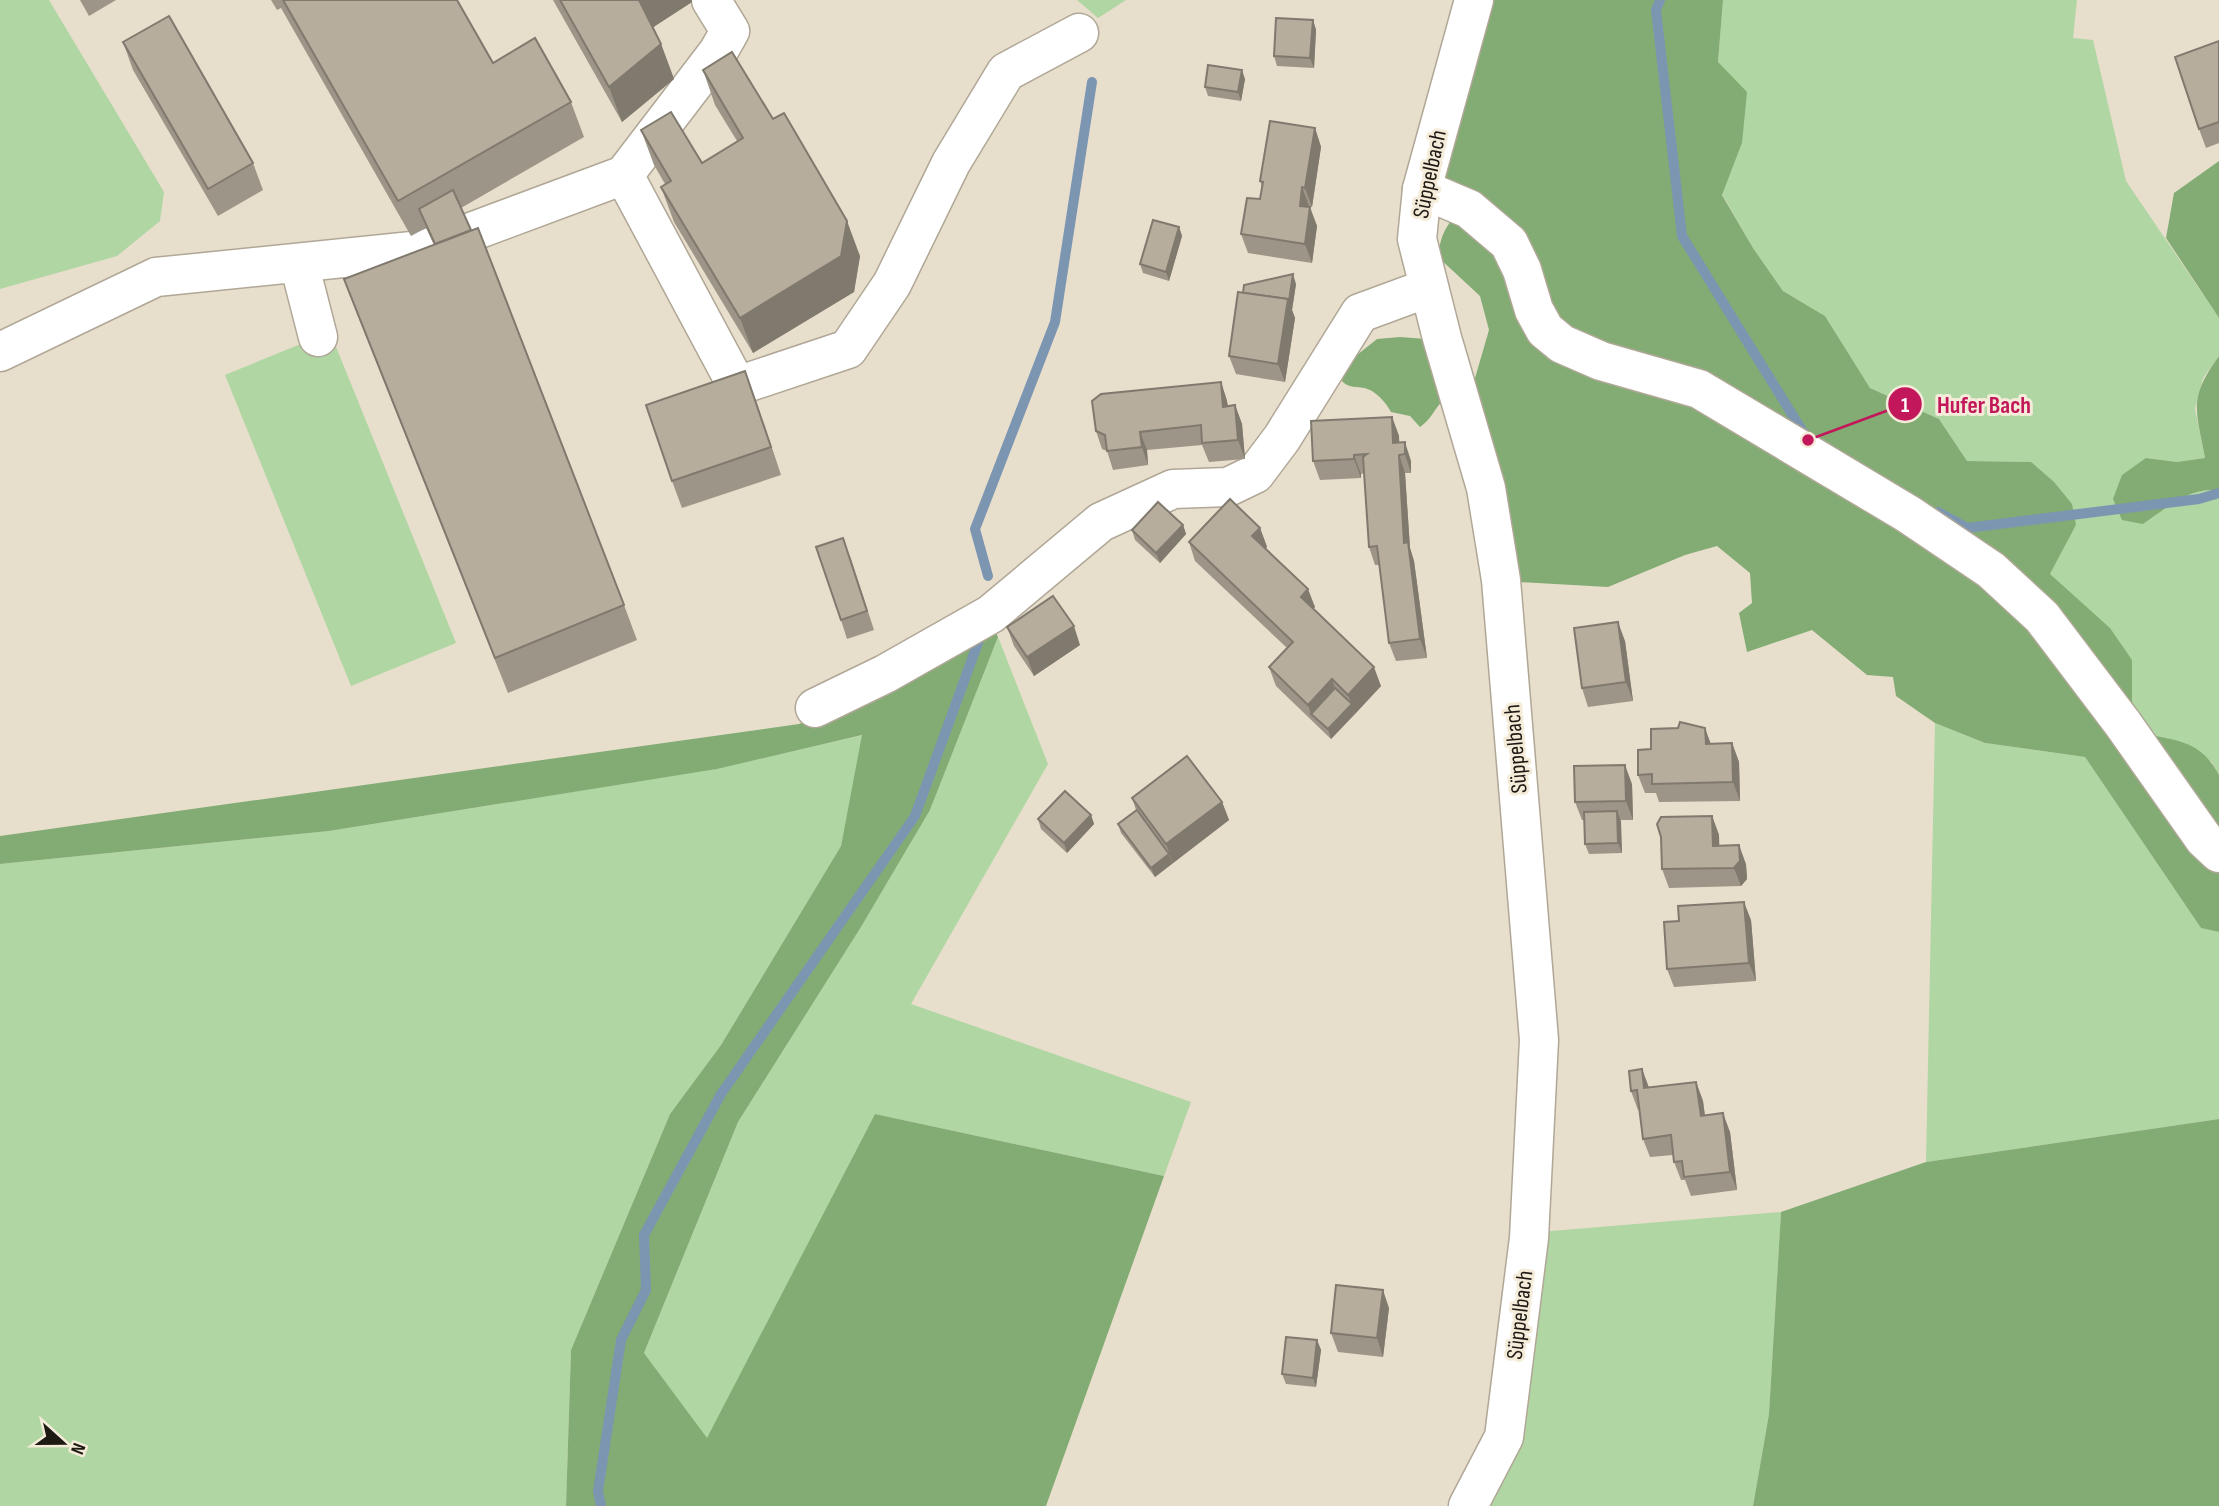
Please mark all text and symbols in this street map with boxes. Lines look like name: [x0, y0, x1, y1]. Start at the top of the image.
street label: Süppelbach: [1407, 128, 1453, 221]
callout: Hufer Bach: [1888, 382, 2045, 427]
text: Hufer Bach: [1937, 391, 2031, 420]
text: 1: [1901, 393, 1909, 418]
street label: Süppelbach: [1498, 703, 1534, 795]
street label: Süppelbach: [1501, 1269, 1539, 1361]
north arrow: [28, 1408, 98, 1478]
text: N: [65, 1440, 90, 1457]

